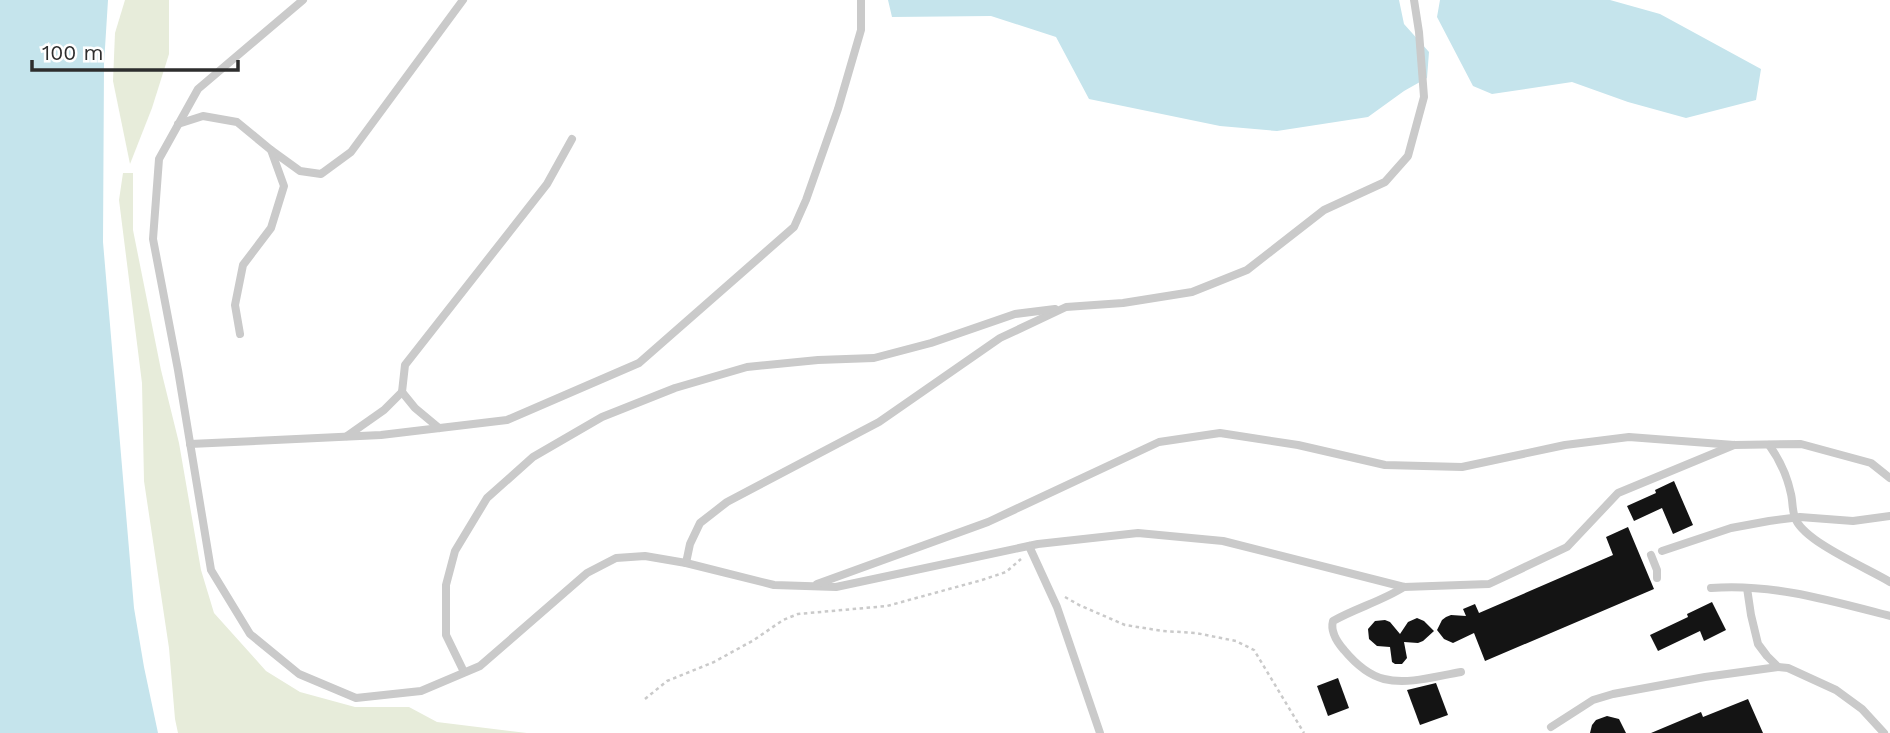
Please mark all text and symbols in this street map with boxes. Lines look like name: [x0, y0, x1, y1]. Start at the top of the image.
scale bar: [32, 28, 238, 72]
text: 100 m: [42, 40, 104, 65]

